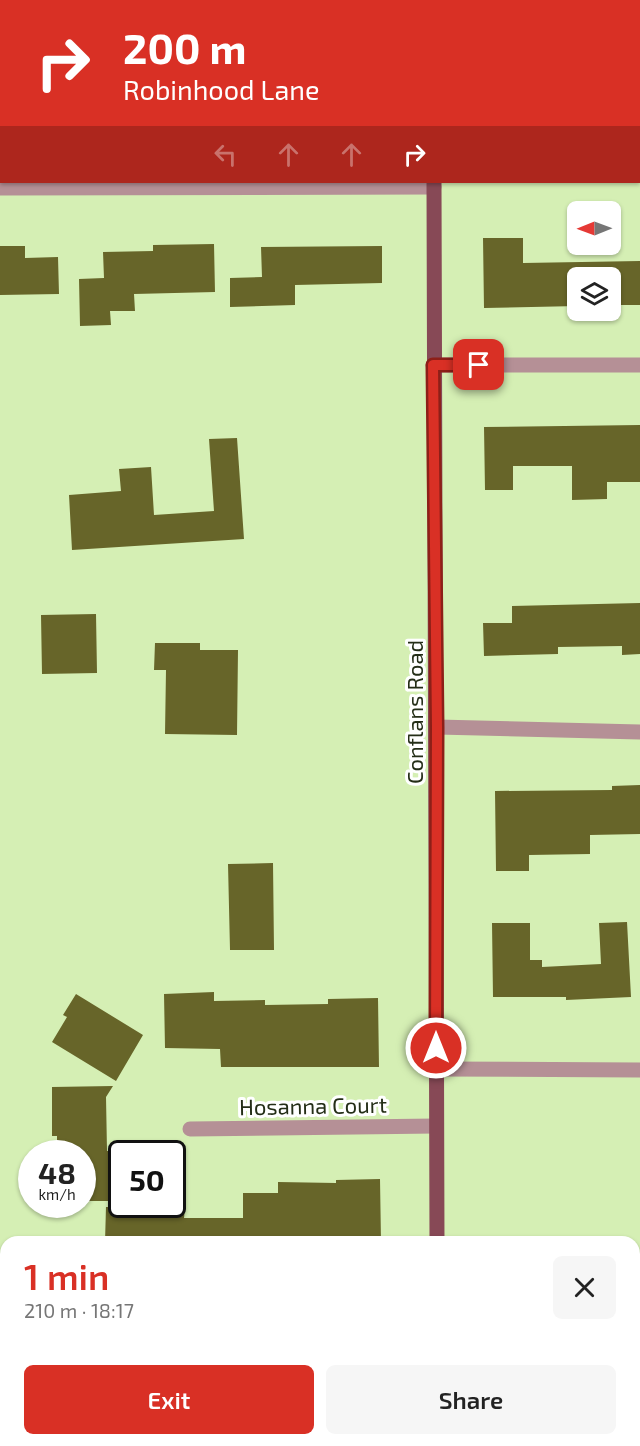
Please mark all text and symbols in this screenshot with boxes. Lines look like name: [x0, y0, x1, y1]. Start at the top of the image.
text: 200 m: [123, 22, 246, 72]
icon: right: [24, 24, 102, 102]
text: Robinhood Lane: [123, 73, 319, 105]
icon: left: [209, 138, 242, 171]
icon: ahead: [272, 138, 305, 171]
icon: ahead: [335, 138, 368, 171]
icon: right: [398, 138, 431, 171]
north arrow: [567, 201, 621, 255]
map controls: [567, 201, 621, 321]
button: layers: [567, 267, 621, 321]
pin: [453, 339, 504, 390]
icon: arrive: [462, 348, 495, 381]
street label: Conflans Road: [401, 640, 427, 784]
position arrow: [404, 1016, 468, 1080]
street label: Hosanna Court: [239, 1091, 387, 1119]
speed limit sign: 50: [108, 1140, 186, 1218]
text: 48: [38, 1154, 76, 1190]
text: km/h: [38, 1185, 76, 1203]
text: 1 min: [24, 1254, 109, 1297]
button: close: [553, 1256, 616, 1319]
text: 210 m · 18:17: [24, 1298, 134, 1322]
button: Exit: [24, 1365, 314, 1434]
button: Share: [326, 1365, 616, 1434]

